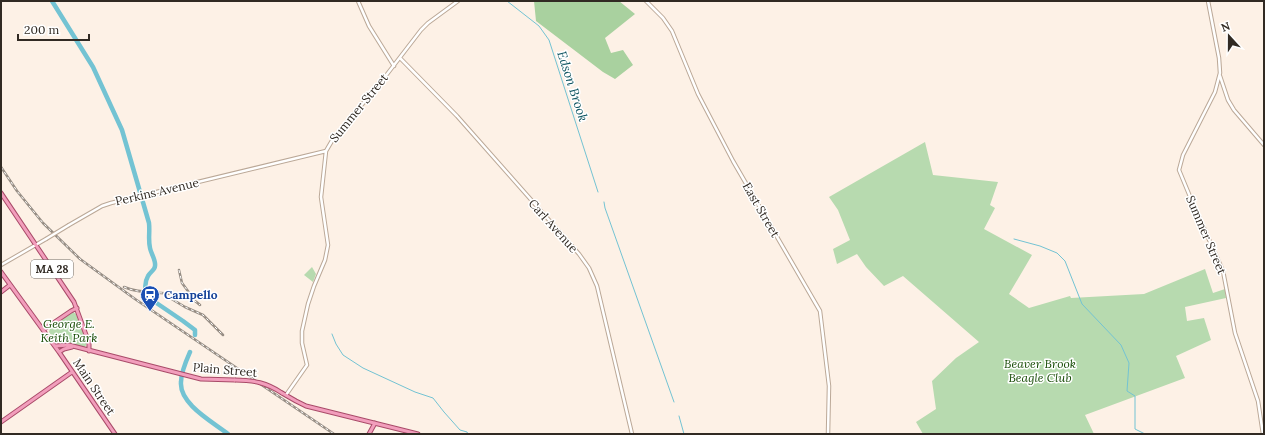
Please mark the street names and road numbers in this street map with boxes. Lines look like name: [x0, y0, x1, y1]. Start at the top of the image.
street label: Summer Street: [326, 70, 391, 145]
street label: Perkins Avenue: [114, 174, 201, 208]
street label: East Street: [740, 180, 783, 240]
street label: Summer Street: [1183, 193, 1230, 277]
street label: Carl Avenue: [525, 196, 582, 256]
road number: MA 28: [31, 260, 73, 278]
street label: Main Street: [70, 356, 119, 418]
street label: Plain Street: [192, 359, 258, 380]

